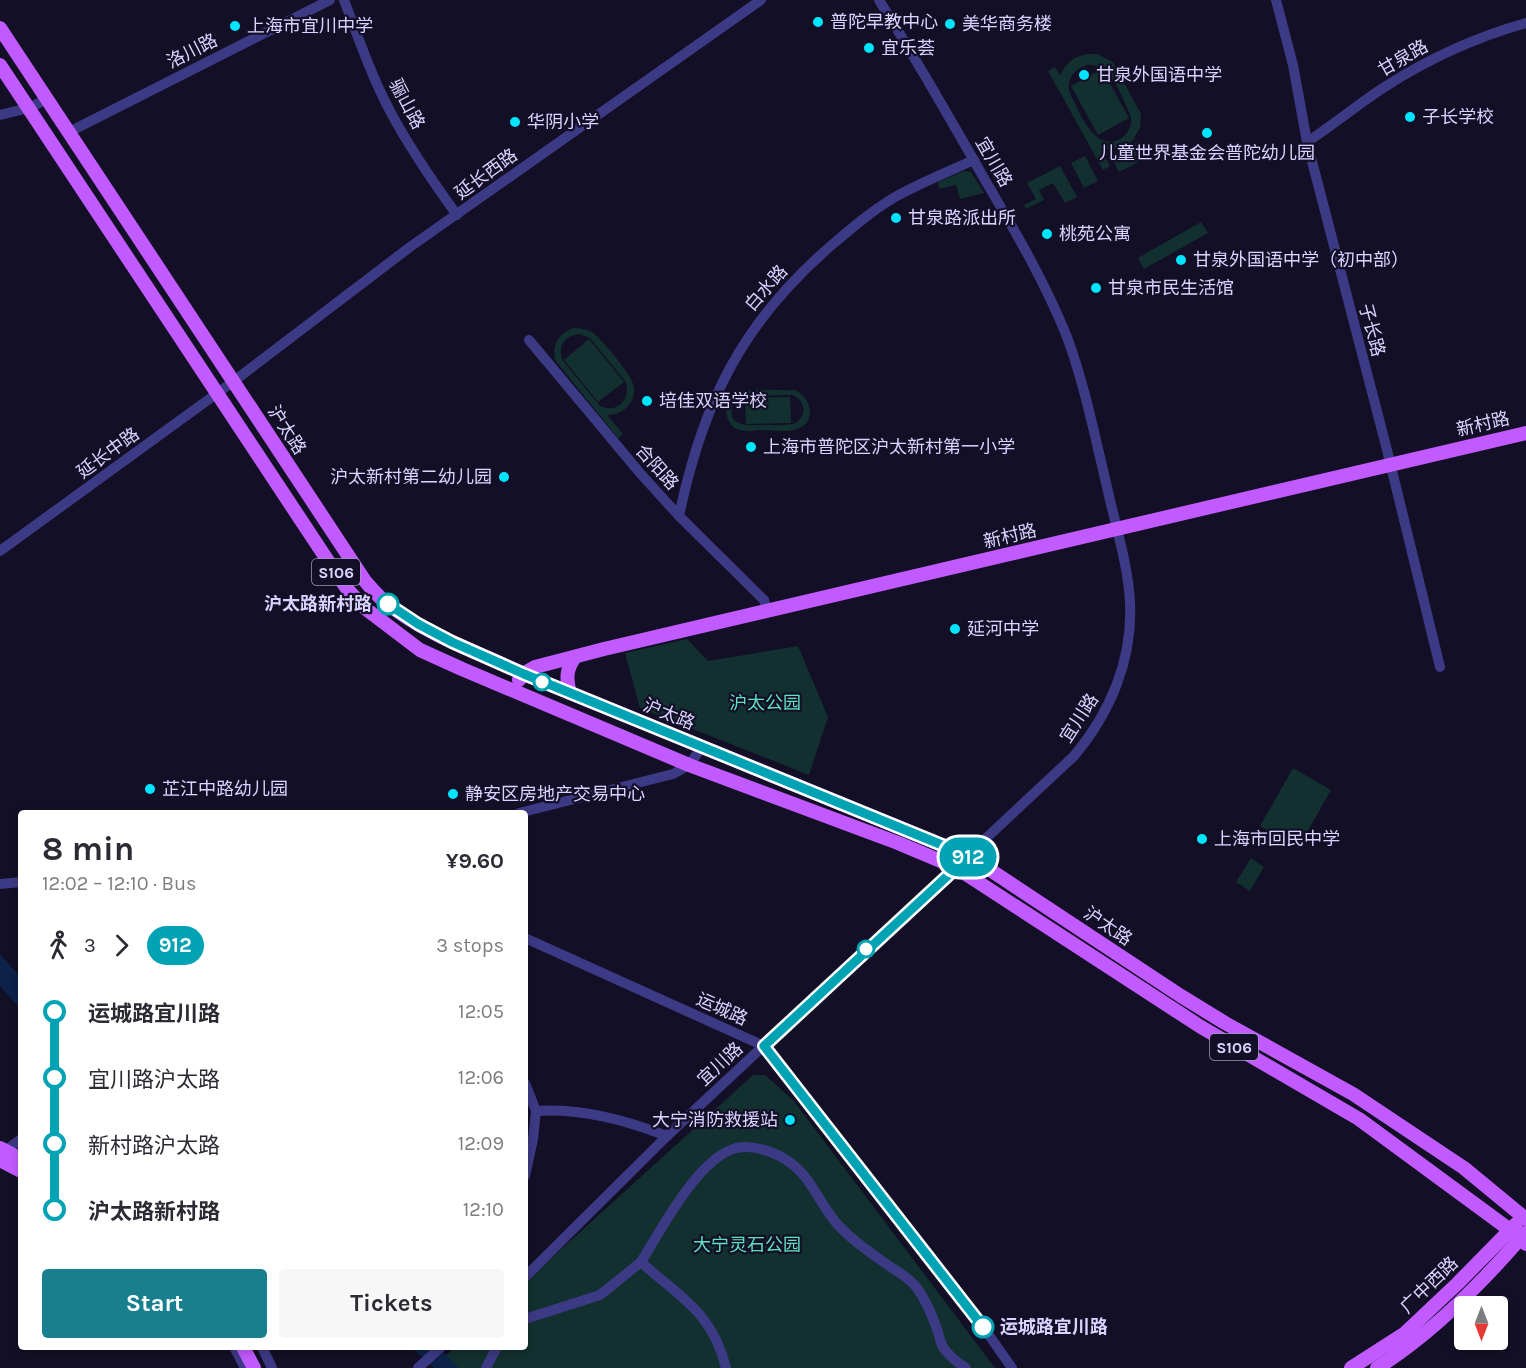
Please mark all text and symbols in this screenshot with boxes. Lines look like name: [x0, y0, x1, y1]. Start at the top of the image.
place label: 普陀早教中心: [830, 11, 938, 33]
place label: 美华商务楼: [962, 13, 1052, 35]
place label: 上海市宜川中学: [247, 15, 373, 37]
marker: 普陀早教中心: [811, 15, 825, 29]
marker: 美华商务楼: [943, 17, 957, 31]
marker: 上海市宜川中学: [228, 19, 242, 33]
street label: 洛川路: [163, 29, 221, 73]
street label: 甘泉路: [1374, 35, 1432, 81]
place label: 宜乐荟: [881, 37, 935, 59]
marker: 宜乐荟: [862, 41, 876, 55]
place label: 甘泉外国语中学: [1096, 64, 1222, 86]
marker: 甘泉外国语中学: [1077, 68, 1091, 82]
street label: 骊山路: [385, 75, 429, 133]
place label: 子长学校: [1422, 106, 1494, 128]
marker: 子长学校: [1403, 110, 1417, 124]
place label: 华阴小学: [527, 111, 599, 133]
marker: 华阴小学: [508, 115, 522, 129]
marker: 儿童世界基金会普陀幼儿园: [1200, 126, 1214, 140]
street label: 宜川路: [971, 133, 1017, 191]
place label: 儿童世界基金会普陀幼儿园: [1099, 142, 1315, 164]
street label: 延长西路: [450, 144, 522, 204]
place label: 甘泉路派出所: [908, 207, 1016, 229]
marker: 甘泉路派出所: [889, 211, 903, 225]
place label: 桃苑公寓: [1059, 223, 1131, 245]
marker: 桃苑公寓: [1040, 227, 1054, 241]
place label: 甘泉外国语中学（初中部）: [1193, 249, 1409, 271]
marker: 甘泉外国语中学（初中部）: [1174, 253, 1188, 267]
street label: 白水路: [740, 260, 792, 316]
place label: 甘泉市民生活馆: [1108, 277, 1234, 299]
marker: 甘泉市民生活馆: [1089, 281, 1103, 295]
street label: 子长路: [1354, 301, 1390, 359]
place label: 培佳双语学校: [659, 390, 767, 412]
marker: 培佳双语学校: [640, 394, 654, 408]
street label: 沪太路: [263, 401, 311, 459]
street label: 新村路: [1454, 407, 1512, 441]
street label: 延长中路: [72, 423, 144, 483]
place label: 上海市普陀区沪太新村第一小学: [763, 436, 1015, 458]
street label: 合阳路: [631, 440, 683, 494]
marker: 上海市普陀区沪太新村第一小学: [744, 440, 758, 454]
place label: 沪太新村第二幼儿园: [330, 466, 492, 488]
marker: 沪太新村第二幼儿园: [497, 470, 511, 484]
street label: 新村路: [981, 519, 1039, 553]
road number: S106: [312, 559, 360, 585]
place label: 沪太路新村路: [264, 593, 372, 615]
marker: 沪太路新村路: [377, 593, 399, 615]
place label: 延河中学: [967, 618, 1039, 640]
marker: 延河中学: [948, 622, 962, 636]
unlabelled marker: [533, 673, 551, 691]
street label: 宜川路: [1055, 689, 1103, 747]
park label: 沪太公园: [729, 692, 801, 714]
street label: 沪太路: [640, 694, 698, 734]
place label: 芷江中路幼儿园: [162, 778, 288, 800]
marker: 芷江中路幼儿园: [143, 782, 157, 796]
place label: 静安区房地产交易中心: [465, 783, 645, 805]
marker: 静安区房地产交易中心: [446, 787, 460, 801]
place label: 上海市回民中学: [1214, 828, 1340, 850]
text: 8 min: [42, 830, 134, 868]
marker: 上海市回民中学: [1195, 832, 1209, 846]
line badge: 912: [934, 838, 1002, 876]
text: 912: [951, 845, 985, 869]
text: ¥9.60: [446, 848, 504, 874]
text: 12:02 – 12:10 · Bus: [42, 872, 197, 895]
street label: 沪太路: [1079, 902, 1137, 950]
icon: walk: [42, 929, 75, 962]
icon: forward: [105, 929, 138, 962]
text: 912: [159, 933, 192, 957]
text: 3: [84, 934, 96, 957]
text: 3 stops: [436, 934, 504, 957]
unlabelled marker: [857, 940, 875, 958]
street label: 运城路: [693, 988, 751, 1030]
text: 12:05: [458, 1000, 504, 1023]
text: 运城路宜川路: [88, 1001, 220, 1027]
road number: S106: [1210, 1034, 1258, 1060]
street label: 宜川路: [693, 1038, 747, 1090]
text: 12:06: [458, 1066, 504, 1089]
text: 宜川路沪太路: [88, 1067, 220, 1093]
place label: 大宁消防救援站: [652, 1109, 778, 1131]
marker: 大宁消防救援站: [783, 1113, 797, 1127]
text: 12:09: [458, 1132, 504, 1155]
text: 新村路沪太路: [88, 1133, 220, 1159]
text: 12:10: [463, 1198, 504, 1221]
text: 沪太路新村路: [88, 1199, 220, 1225]
park label: 大宁灵石公园: [693, 1234, 801, 1256]
street label: 广中西路: [1395, 1252, 1463, 1318]
button: Start: [42, 1269, 267, 1338]
button: Tickets: [279, 1269, 504, 1338]
north arrow: [1454, 1296, 1508, 1350]
map controls: [1454, 1296, 1508, 1350]
marker: 运城路宜川路: [972, 1316, 994, 1338]
place label: 运城路宜川路: [1000, 1316, 1108, 1338]

